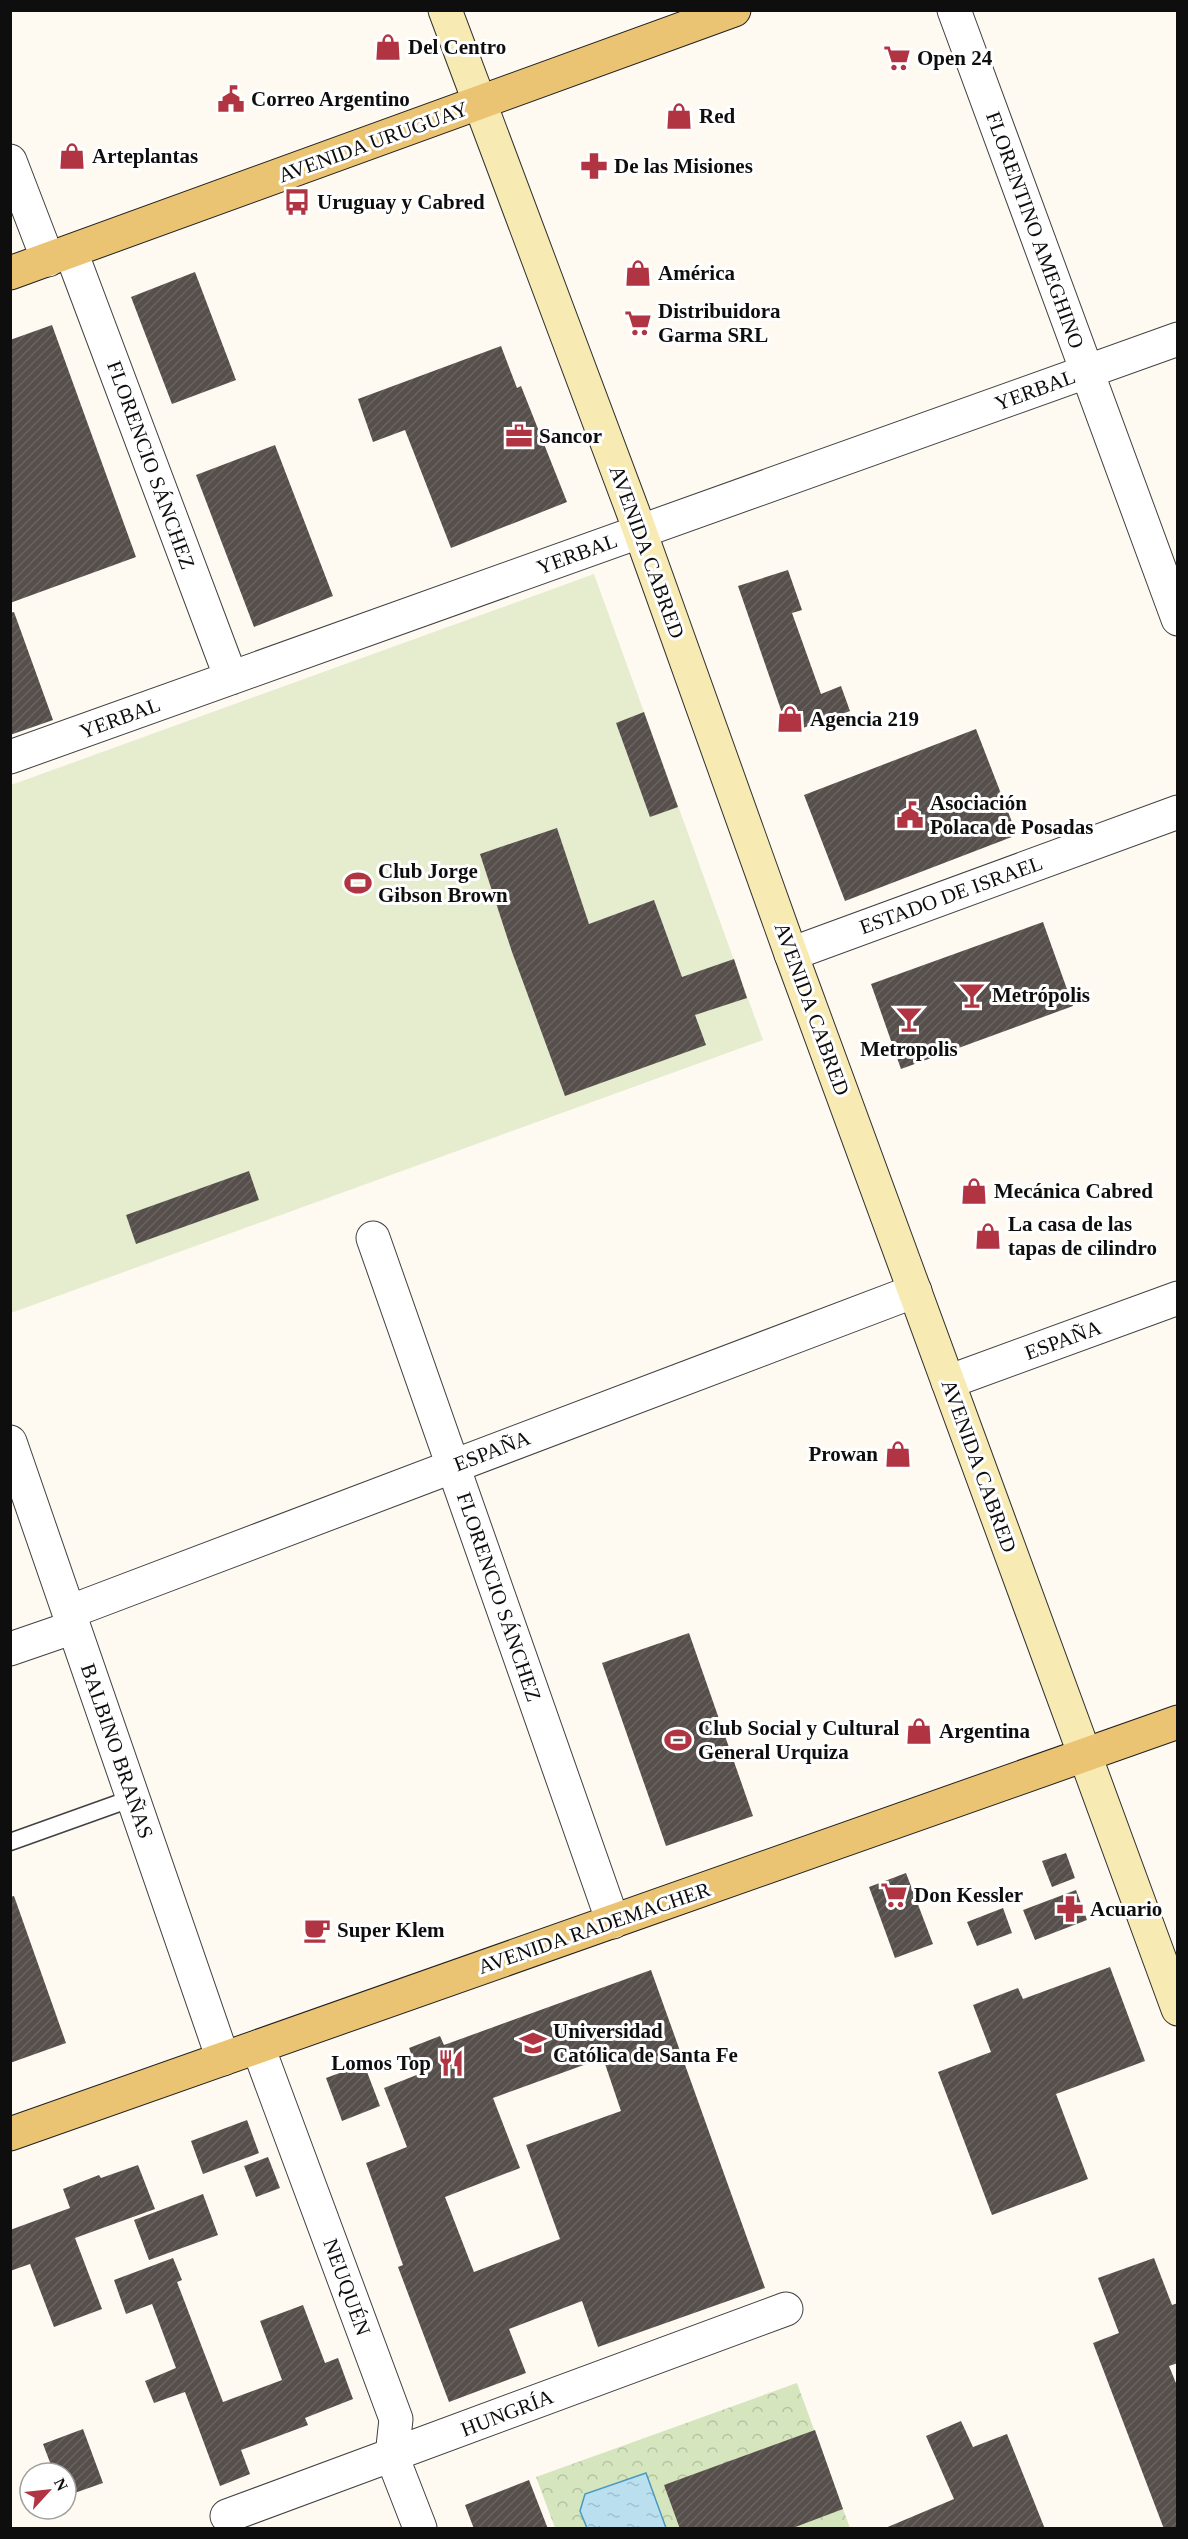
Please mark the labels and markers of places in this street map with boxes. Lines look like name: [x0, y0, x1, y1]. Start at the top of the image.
shop icon: Del Centro: [373, 32, 403, 62]
place label: Del Centro: [408, 35, 506, 59]
supermarket icon: Open 24: [882, 43, 912, 73]
place label: Open 24: [917, 46, 993, 70]
public building icon: Correo Argentino: [216, 84, 246, 114]
place label: Correo Argentino: [251, 87, 410, 111]
shop icon: Red: [664, 101, 694, 131]
place label: Red: [699, 104, 735, 128]
shop icon: Arteplantas: [57, 141, 87, 171]
place label: Arteplantas: [92, 144, 198, 168]
pharmacy icon: De las Misiones: [579, 151, 609, 181]
place label: De las Misiones: [614, 154, 753, 178]
bus stop icon: Uruguay y Cabred: [282, 187, 312, 217]
place label: Uruguay y Cabred: [317, 190, 485, 214]
shop icon: América: [623, 258, 653, 288]
place label: América: [658, 261, 735, 285]
place label: Distribuidora Garma SRL: [658, 299, 781, 347]
supermarket icon: Distribuidora Garma SRL: [623, 308, 653, 338]
office icon: Sancor: [504, 421, 534, 451]
place label: Sancor: [539, 424, 602, 448]
shop icon: Agencia 219: [775, 704, 805, 734]
place label: Agencia 219: [810, 707, 919, 731]
place label: Asociación Polaca de Posadas: [930, 791, 1093, 839]
public building icon: Asociación Polaca de Posadas: [895, 800, 925, 830]
place label: Club Jorge Gibson Brown: [378, 859, 508, 907]
sports icon: Club Jorge Gibson Brown: [343, 868, 373, 898]
bar icon: Metrópolis: [957, 980, 987, 1010]
place label: Metrópolis: [992, 983, 1090, 1007]
bar icon: Metropolis: [894, 1004, 924, 1034]
place label: Metropolis: [860, 1037, 958, 1061]
shop icon: Mecánica Cabred: [959, 1176, 989, 1206]
place label: Mecánica Cabred: [994, 1179, 1153, 1203]
place label: La casa de las tapas de cilindro: [1008, 1212, 1157, 1260]
shop icon: La casa de las tapas de cilindro: [973, 1221, 1003, 1251]
shop icon: Prowan: [883, 1439, 913, 1469]
place label: Prowan: [808, 1442, 878, 1466]
place label: Club Social y Cultural General Urquiza: [698, 1716, 899, 1764]
shop icon: Argentina: [904, 1716, 934, 1746]
place label: Argentina: [939, 1719, 1030, 1743]
sports icon: Club Social y Cultural General Urquiza: [663, 1725, 693, 1755]
supermarket icon: Don Kessler: [879, 1880, 909, 1910]
place label: Don Kessler: [914, 1883, 1023, 1907]
pharmacy icon: Acuario: [1055, 1894, 1085, 1924]
place label: Acuario: [1090, 1897, 1162, 1921]
cafe icon: Super Klem: [302, 1915, 332, 1945]
place label: Super Klem: [337, 1918, 445, 1942]
place label: Universidad Católica de Santa Fe: [553, 2019, 738, 2067]
school or university icon: Universidad Católica de Santa Fe: [518, 2028, 548, 2058]
restaurant icon: Lomos Top: [436, 2048, 466, 2078]
place label: Lomos Top: [331, 2051, 431, 2075]

